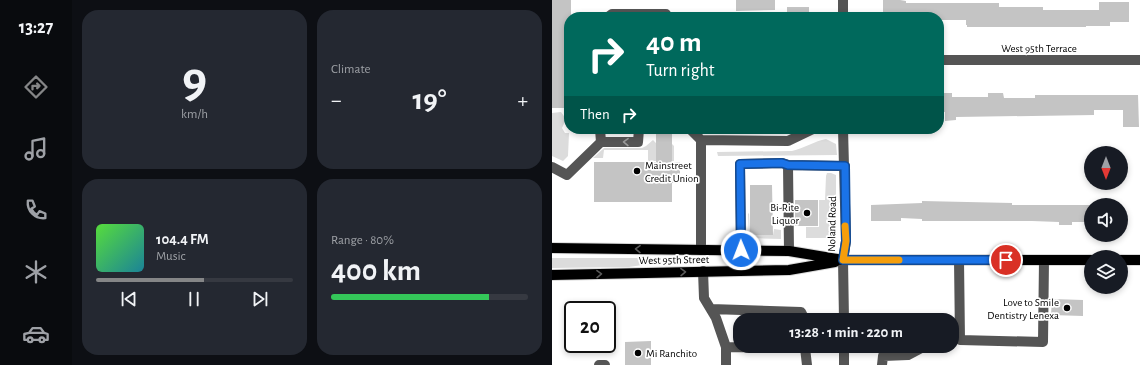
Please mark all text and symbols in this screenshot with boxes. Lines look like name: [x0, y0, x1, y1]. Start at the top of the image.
text: 13:27: [19, 19, 53, 37]
icon: right: [580, 28, 632, 80]
text: 40 m: [646, 29, 702, 57]
street label: West 95th Terrace: [1001, 43, 1077, 54]
text: 9: [182, 55, 207, 107]
text: Turn right: [646, 62, 715, 80]
text: Climate: [331, 63, 370, 76]
icon: directions: [22, 73, 50, 101]
text: 19°: [412, 85, 447, 115]
text: −: [331, 89, 342, 111]
text: +: [517, 89, 528, 111]
icon: right: [618, 104, 640, 126]
text: Then: [580, 107, 610, 122]
text: km/h: [181, 108, 208, 121]
icon: music: [22, 135, 50, 163]
one-way arrow: [623, 138, 629, 146]
north arrow: [1084, 146, 1128, 190]
map controls: [1084, 146, 1128, 294]
place label: Mainstreet Credit Union: [645, 160, 699, 184]
marker: Mainstreet Credit Union: [632, 166, 642, 176]
icon: phone: [22, 196, 50, 224]
street label: Noland Road: [826, 196, 838, 252]
button: sound: [1084, 198, 1128, 242]
place label: Bi-Rite Liquor: [770, 202, 799, 226]
marker: Bi-Rite Liquor: [802, 208, 812, 218]
position arrow: [720, 229, 762, 271]
text: 104.4 FM: [156, 232, 209, 247]
text: Range · 80%: [331, 234, 394, 247]
pin: [989, 243, 1023, 277]
one-way arrow: [635, 245, 641, 253]
icon: arrive: [995, 249, 1017, 271]
text: Music: [156, 250, 186, 263]
button: layers: [1084, 250, 1128, 294]
street label: West 95th Street: [639, 254, 710, 266]
text: 400 km: [331, 256, 421, 286]
icon: climate: [22, 258, 50, 286]
one-way arrow: [680, 267, 686, 276]
one-way arrow: [596, 269, 602, 278]
icon: previous: [118, 288, 140, 310]
icon: pause: [183, 288, 205, 310]
icon: next: [249, 288, 271, 310]
place label: Love to Smile Dentistry Lenexa: [987, 297, 1059, 321]
speed limit sign: 20: [564, 301, 616, 353]
marker: Love to Smile Dentistry Lenexa: [1062, 303, 1072, 313]
icon: car: [22, 320, 50, 348]
text: 13:28 · 1 min · 220 m: [789, 325, 903, 340]
marker: Mi Ranchito: [633, 348, 643, 358]
place label: Mi Ranchito: [646, 348, 697, 359]

